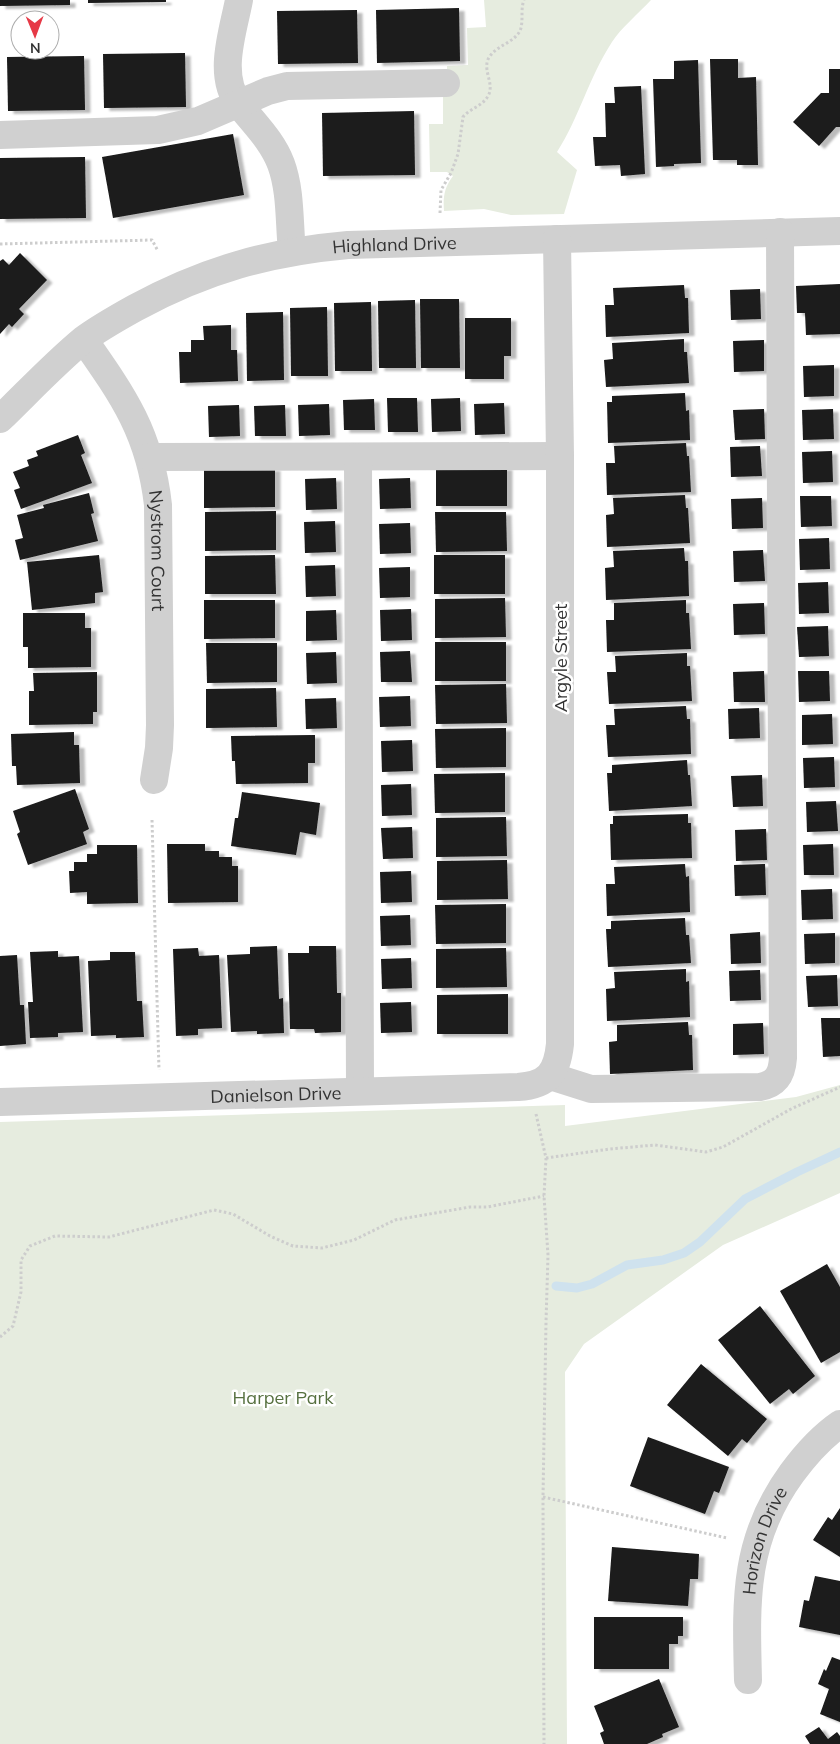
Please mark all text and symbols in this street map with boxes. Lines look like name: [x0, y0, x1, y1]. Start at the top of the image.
north arrow: [10, 10, 60, 60]
text: N: [30, 39, 41, 57]
street label: Highland Drive: [331, 230, 457, 258]
street label: Nystrom Court: [145, 489, 170, 611]
street label: Argyle Street: [549, 604, 572, 712]
street label: Danielson Drive: [210, 1081, 342, 1107]
park label: Harper Park: [233, 1386, 334, 1409]
street label: Horizon Drive: [737, 1482, 792, 1596]

